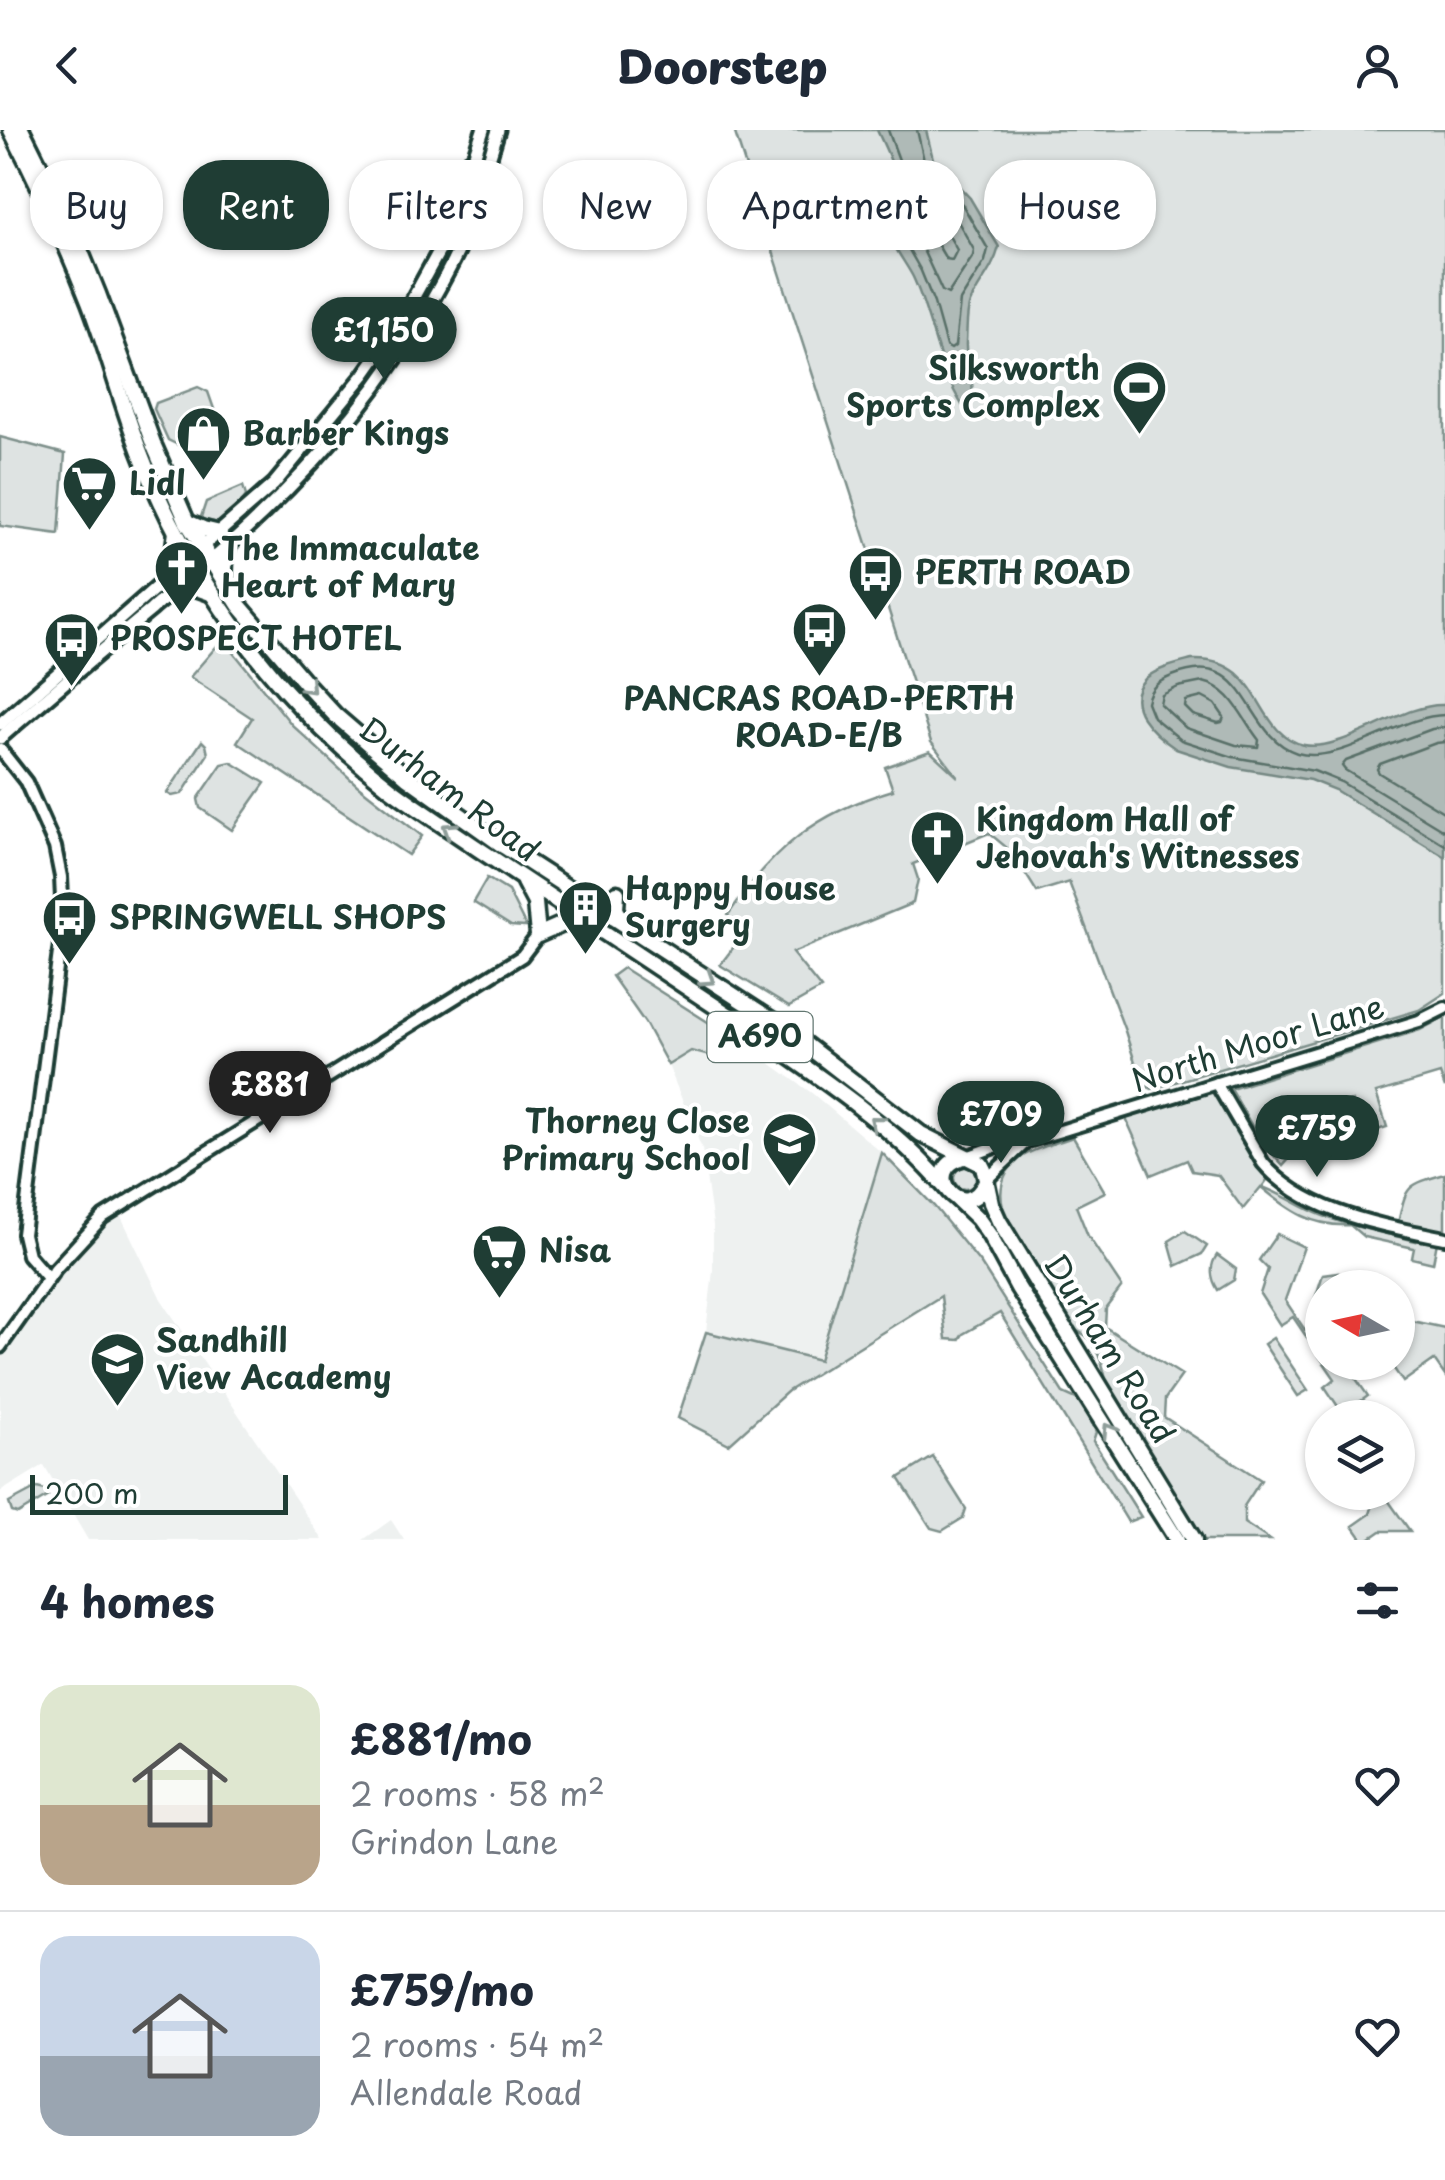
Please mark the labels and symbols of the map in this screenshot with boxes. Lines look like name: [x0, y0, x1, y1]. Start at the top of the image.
pin: £1,150: [303, 297, 465, 382]
place label: Silksworth Sports Complex: [846, 343, 1100, 428]
sports icon: Silksworth Sports Complex: [1109, 357, 1169, 436]
shop icon: Barber Kings: [173, 404, 233, 483]
place label: Barber Kings: [242, 408, 449, 456]
supermarket icon: Lidl: [60, 454, 120, 533]
place label: Lidl: [129, 458, 186, 506]
place label: The Immaculate Heart of Mary: [221, 523, 480, 608]
church icon: The Immaculate Heart of Mary: [152, 537, 212, 616]
bus stop icon: PERTH ROAD: [846, 543, 906, 622]
place label: PERTH ROAD: [915, 547, 1131, 595]
bus stop icon: PANCRAS ROAD-PERTH ROAD-E/B: [789, 600, 849, 679]
bus stop icon: PROSPECT HOTEL: [41, 609, 101, 688]
place label: PROSPECT HOTEL: [110, 613, 402, 661]
place label: PANCRAS ROAD-PERTH ROAD-E/B: [623, 673, 1015, 758]
one-way arrow: [297, 675, 315, 694]
street label: Durham Road: [350, 704, 551, 873]
place label: Kingdom Hall of Jehovah's Witnesses: [976, 794, 1300, 879]
church icon: Kingdom Hall of Jehovah's Witnesses: [907, 808, 967, 887]
one-way arrow: [442, 823, 460, 842]
place label: Happy House Surgery: [625, 863, 836, 948]
building icon: Happy House Surgery: [556, 877, 616, 956]
bus stop icon: SPRINGWELL SHOPS: [40, 888, 100, 967]
place label: SPRINGWELL SHOPS: [109, 892, 447, 940]
one-way arrow: [697, 967, 716, 985]
street label: North Moor Lane: [1125, 981, 1390, 1103]
road number: A690: [708, 1012, 812, 1062]
pin: £881: [211, 1051, 329, 1136]
pin: £709: [942, 1081, 1060, 1166]
pin: £759: [1258, 1095, 1376, 1180]
place label: Thorney Close Primary School: [502, 1096, 750, 1181]
school or university icon: Thorney Close Primary School: [759, 1110, 819, 1189]
one-way arrow: [869, 1116, 887, 1134]
supermarket icon: Nisa: [470, 1221, 530, 1300]
place label: Nisa: [539, 1225, 611, 1273]
street label: Durham Road: [1033, 1244, 1188, 1452]
north arrow: [1305, 1270, 1415, 1380]
place label: Sandhill View Academy: [156, 1315, 391, 1400]
school or university icon: Sandhill View Academy: [87, 1329, 147, 1408]
one-way arrow: [1102, 1423, 1121, 1441]
scale bar: [30, 1470, 288, 1514]

